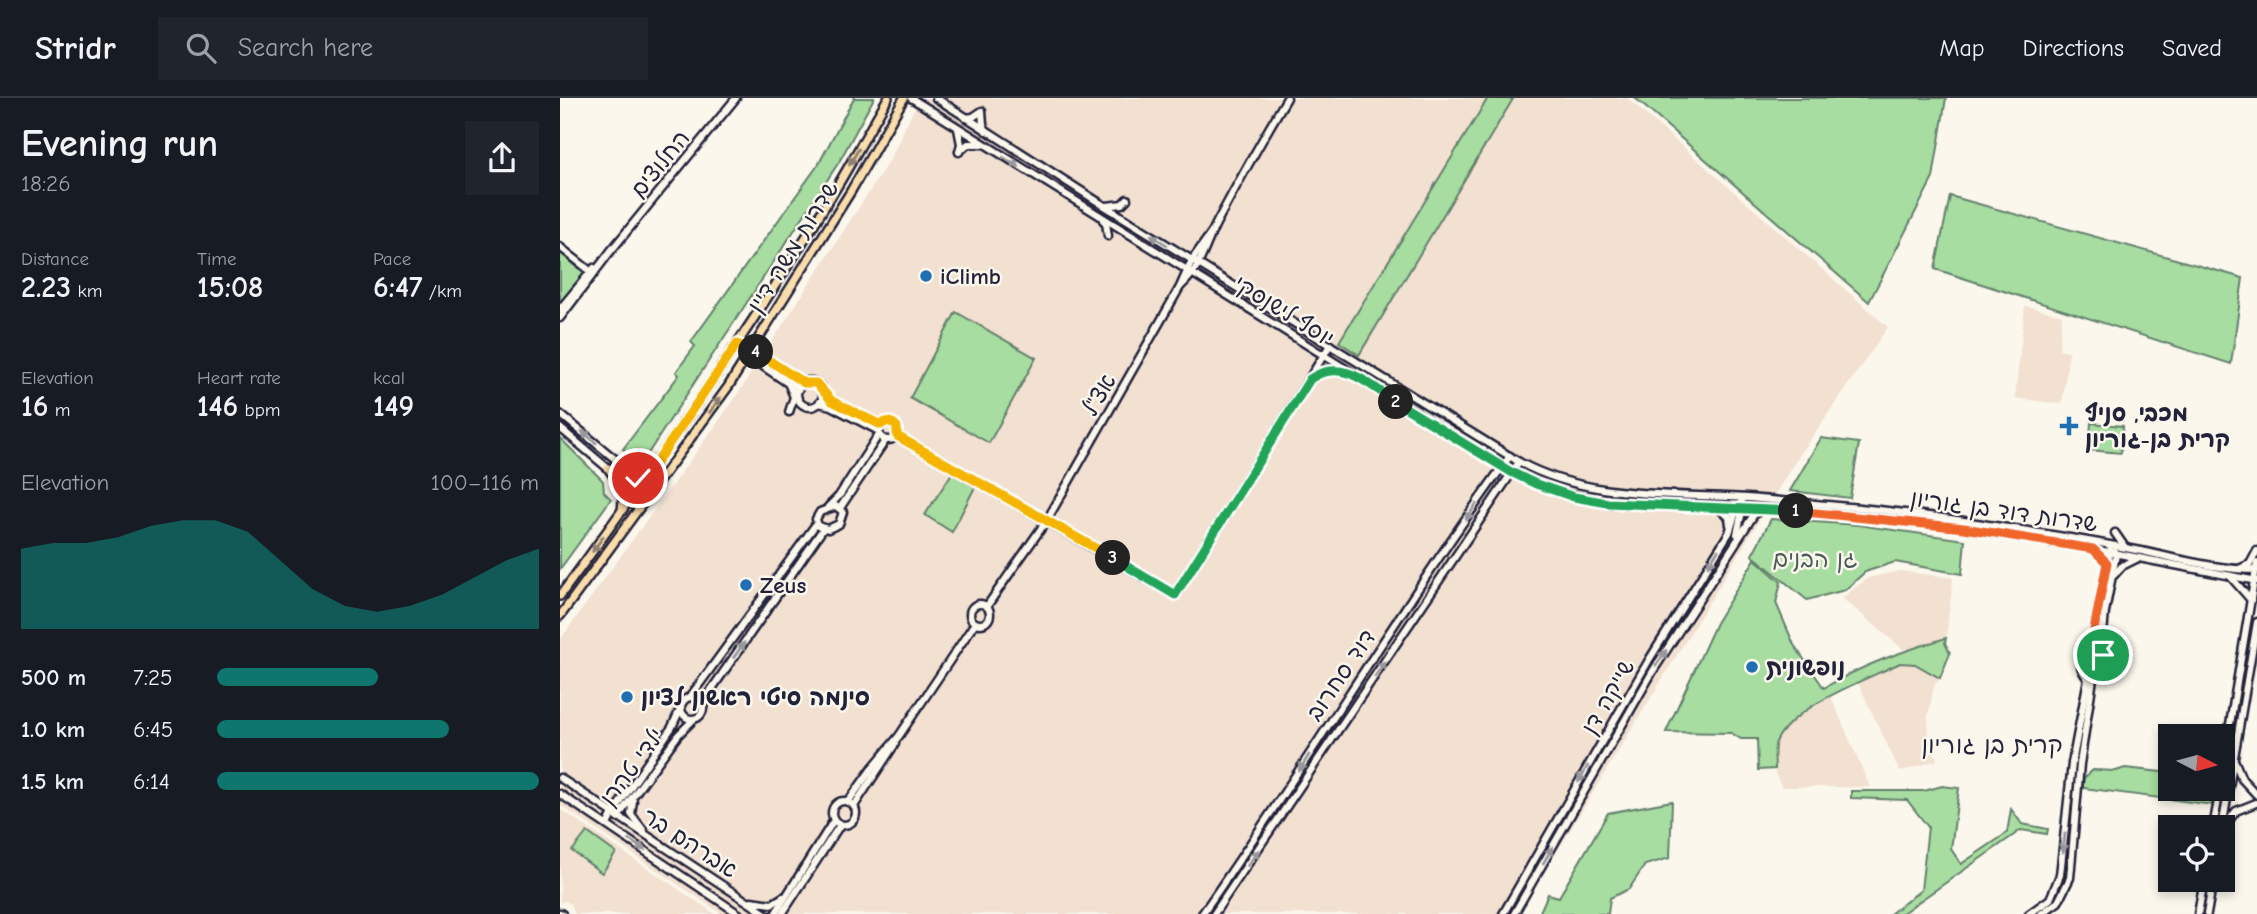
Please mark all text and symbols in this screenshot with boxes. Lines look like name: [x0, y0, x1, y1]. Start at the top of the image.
search box: [158, 17, 648, 80]
text: Stridr: [35, 29, 116, 67]
icon: search: [182, 29, 220, 67]
text: Search here: [238, 33, 373, 63]
text: Map: [1939, 34, 1985, 62]
text: Directions: [2023, 34, 2124, 62]
text: Saved: [2162, 34, 2222, 62]
button: share: [465, 121, 539, 195]
text: Evening run: [21, 122, 218, 166]
street label: החלוצים: [625, 125, 695, 203]
one-way arrow: [848, 147, 860, 166]
one-way arrow: [1002, 155, 1021, 168]
text: 18:26: [21, 170, 71, 197]
street label: שדרות משה דיין: [742, 176, 844, 318]
one-way arrow: [1149, 233, 1169, 246]
text: Distance: [21, 248, 89, 270]
text: Time: [197, 248, 236, 270]
text: Pace: [373, 248, 411, 270]
place label: iClimb: [940, 263, 1001, 290]
marker: iClimb: [918, 268, 934, 284]
text: 2.23: [21, 270, 71, 305]
text: 15:08: [197, 270, 263, 305]
text: 6:47: [373, 270, 422, 305]
street label: יוסף לישנסקי: [1229, 270, 1339, 352]
text: km: [71, 280, 102, 302]
text: /km: [422, 280, 462, 302]
pin: 4: [738, 334, 774, 370]
text: 4: [751, 340, 760, 362]
text: Elevation: [21, 367, 94, 389]
text: Heart rate: [197, 367, 281, 389]
text: kcal: [373, 367, 405, 389]
street label: אצ"ל: [1076, 369, 1122, 421]
pin: 2: [1378, 384, 1414, 420]
text: 16: [21, 389, 48, 424]
text: 146: [197, 389, 238, 424]
text: 149: [373, 389, 414, 424]
text: 2: [1391, 390, 1400, 412]
one-way arrow: [708, 396, 722, 414]
text: m: [48, 399, 71, 421]
text: bpm: [238, 399, 281, 421]
place label: מכבי, סניף קרית בן-גוריון: [2085, 400, 2230, 453]
marker: מכבי, סניף קרית בן-גוריון: [2059, 416, 2079, 436]
one-way arrow: [580, 430, 597, 445]
pin: [608, 448, 668, 508]
icon: check: [619, 459, 657, 497]
text: Elevation: [21, 469, 109, 496]
text: 100–116 m: [431, 469, 539, 496]
street label: שדרות דוד בן גוריון: [1909, 485, 2099, 537]
pin: 1: [1778, 494, 1814, 528]
text: 1: [1792, 499, 1799, 521]
one-way arrow: [1464, 503, 1478, 521]
one-way arrow: [592, 535, 606, 553]
pin: 3: [1096, 540, 1130, 575]
text: 3: [1108, 546, 1117, 568]
park label: גן הבנים: [1773, 546, 1857, 573]
one-way arrow: [1707, 549, 1720, 568]
place label: Zeus: [760, 572, 806, 599]
marker: Zeus: [738, 577, 754, 593]
street label: דוד סחרוב: [1301, 624, 1381, 726]
pin: [2073, 625, 2133, 685]
icon: arrive: [2084, 636, 2122, 674]
one-way arrow: [732, 641, 746, 659]
one-way arrow: [1655, 648, 1668, 667]
place label: נופשונית: [1766, 654, 1845, 681]
street label: שייקה דן: [1576, 655, 1641, 740]
one-way arrow: [1373, 659, 1386, 679]
marker: נופשונית: [1744, 659, 1760, 675]
text: 500 m: [21, 664, 86, 691]
text: 7:25: [133, 664, 173, 691]
place label: סינמה סיטי ראשון לציון: [641, 684, 870, 711]
marker: סינמה סיטי ראשון לציון: [619, 689, 635, 705]
text: 1.0 km: [21, 716, 85, 743]
text: 6:45: [133, 716, 173, 743]
street label: ילדי טהרן: [594, 723, 671, 812]
north arrow: [2158, 724, 2235, 802]
map controls: [2158, 724, 2235, 892]
district label: קרית בן גוריון: [1921, 731, 2063, 759]
one-way arrow: [1298, 753, 1311, 772]
one-way arrow: [1577, 764, 1589, 784]
text: 1.5 km: [21, 768, 84, 795]
text: 6:14: [133, 768, 170, 795]
street label: אברהם בר: [638, 802, 742, 884]
button: locate: [2158, 815, 2235, 892]
one-way arrow: [2058, 833, 2069, 855]
one-way arrow: [628, 838, 646, 852]
one-way arrow: [1542, 845, 1554, 864]
one-way arrow: [1246, 849, 1260, 867]

